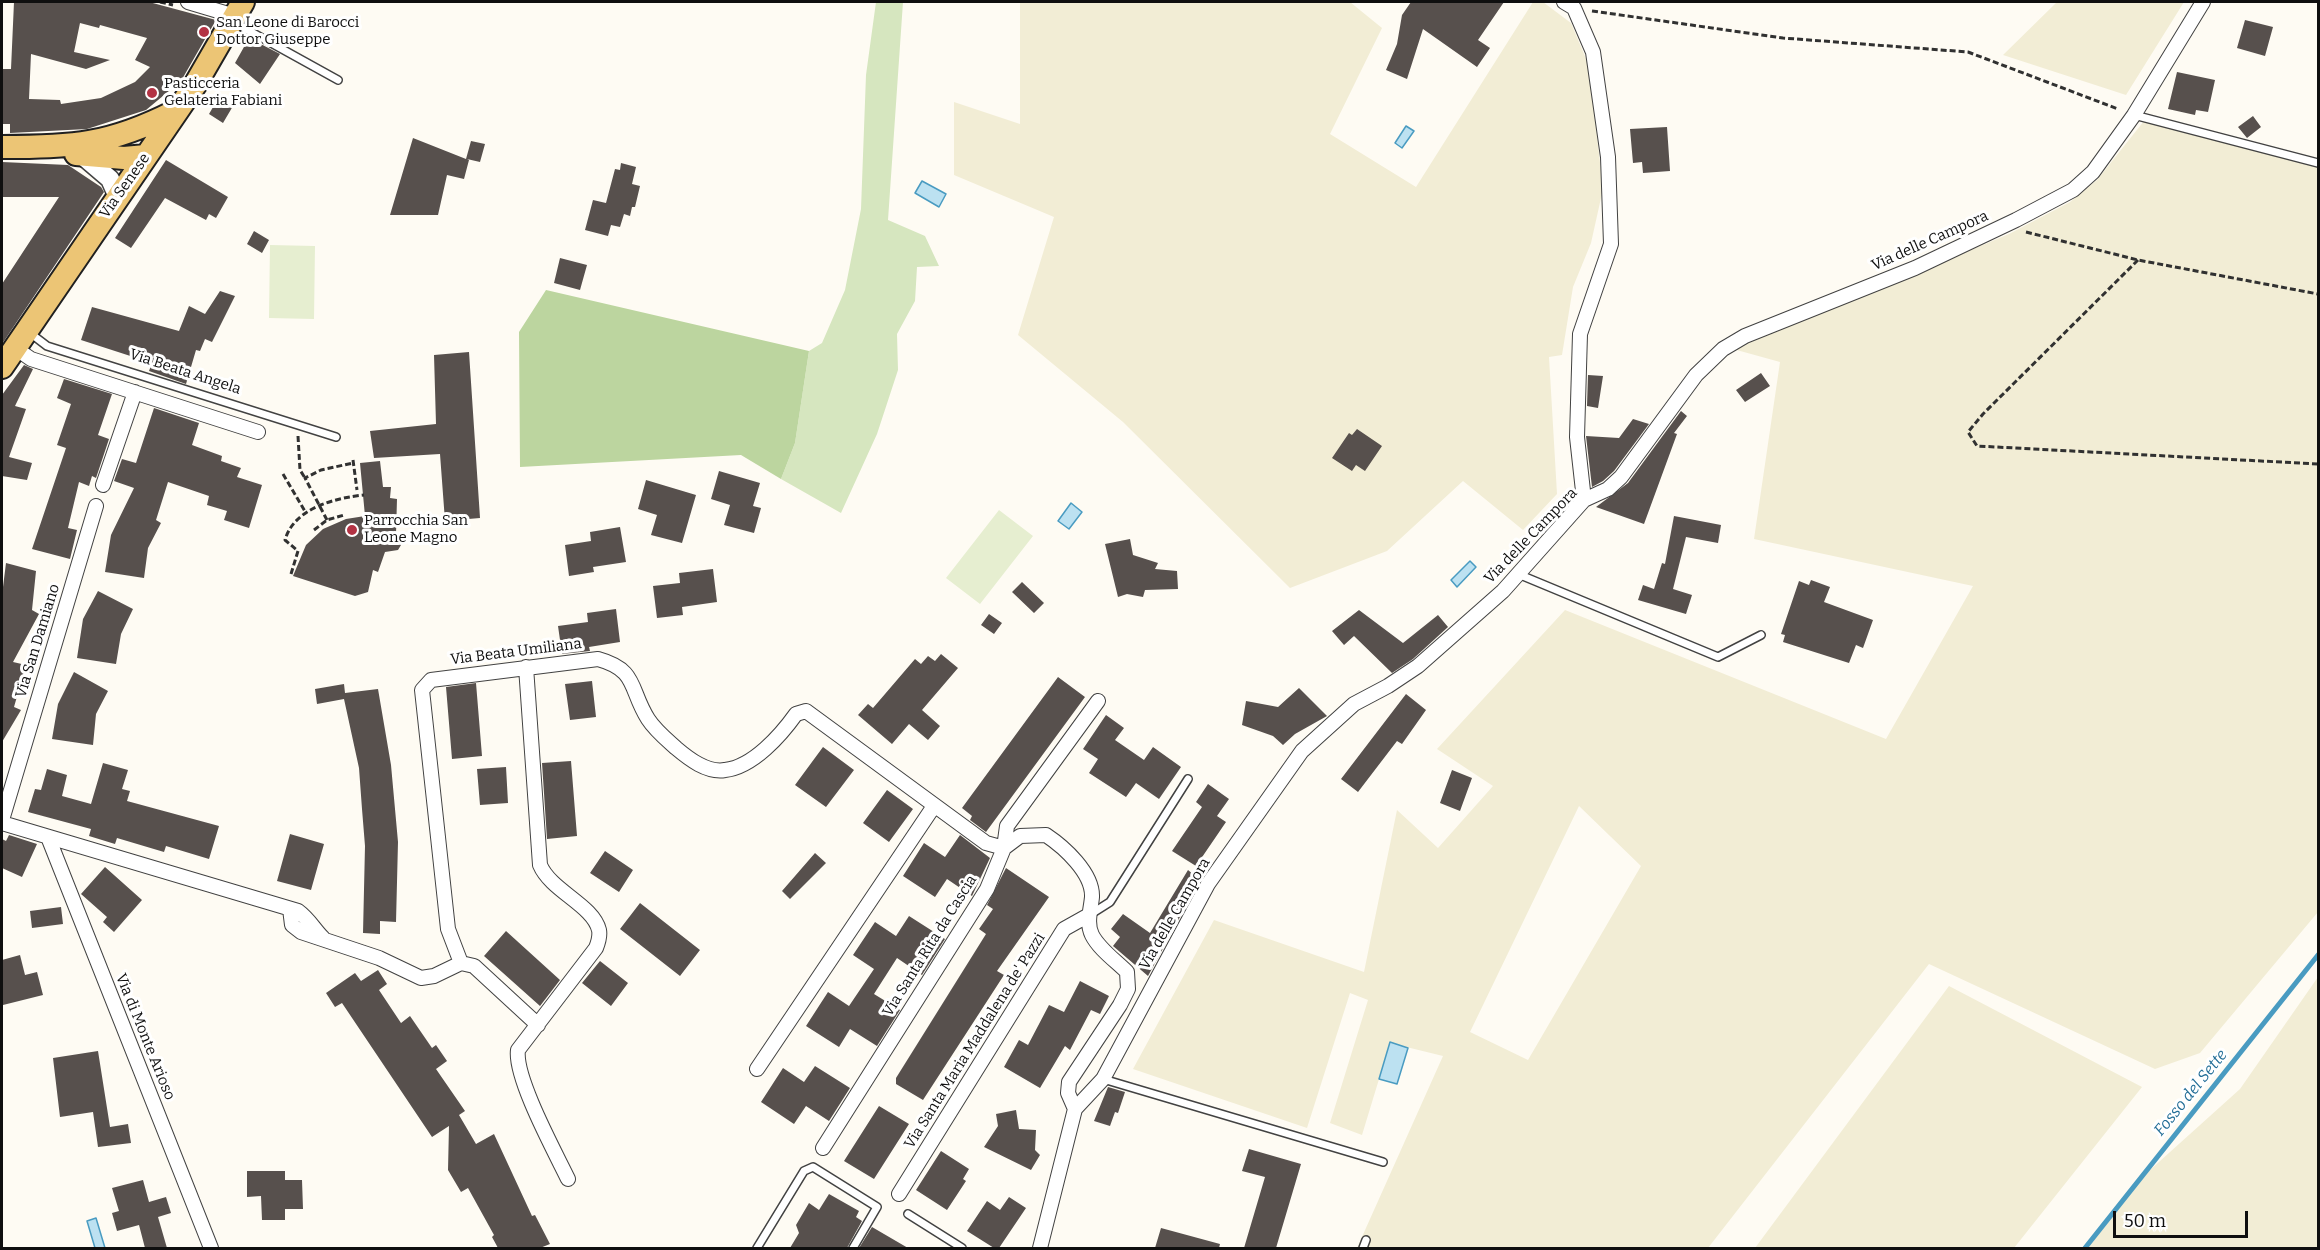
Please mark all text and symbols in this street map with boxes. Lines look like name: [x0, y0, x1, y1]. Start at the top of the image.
place label: San Leone di Barocci Dottor Giuseppe: [216, 14, 359, 49]
marker: San Leone di Barocci Dottor Giuseppe: [197, 25, 211, 39]
place label: Pasticceria Gelateria Fabiani: [164, 75, 282, 110]
marker: Pasticceria Gelateria Fabiani: [145, 86, 159, 100]
street label: Via Senese: [96, 150, 154, 222]
street label: Via delle Campora: [1869, 207, 1991, 275]
street label: Via Beata Angela: [127, 345, 243, 399]
street label: Via delle Campora: [1481, 484, 1581, 588]
place label: Parrocchia San Leone Magno: [364, 512, 468, 547]
marker: Parrocchia San Leone Magno: [345, 523, 359, 537]
street label: Via San Damiano: [12, 582, 64, 700]
street label: Via Beata Umiliana: [449, 635, 583, 669]
street label: Via delle Campora: [1136, 855, 1214, 973]
street label: Via Santa Rita da Cascia: [879, 872, 981, 1020]
street label: Via Santa Maria Maddalena de' Pazzi: [901, 930, 1049, 1152]
street label: Via di Monte Arioso: [111, 971, 179, 1103]
water label: Fosso del Sette: [2150, 1046, 2232, 1140]
scale bar: [2116, 1199, 2251, 1237]
text: 50 m: [2124, 1210, 2166, 1232]

